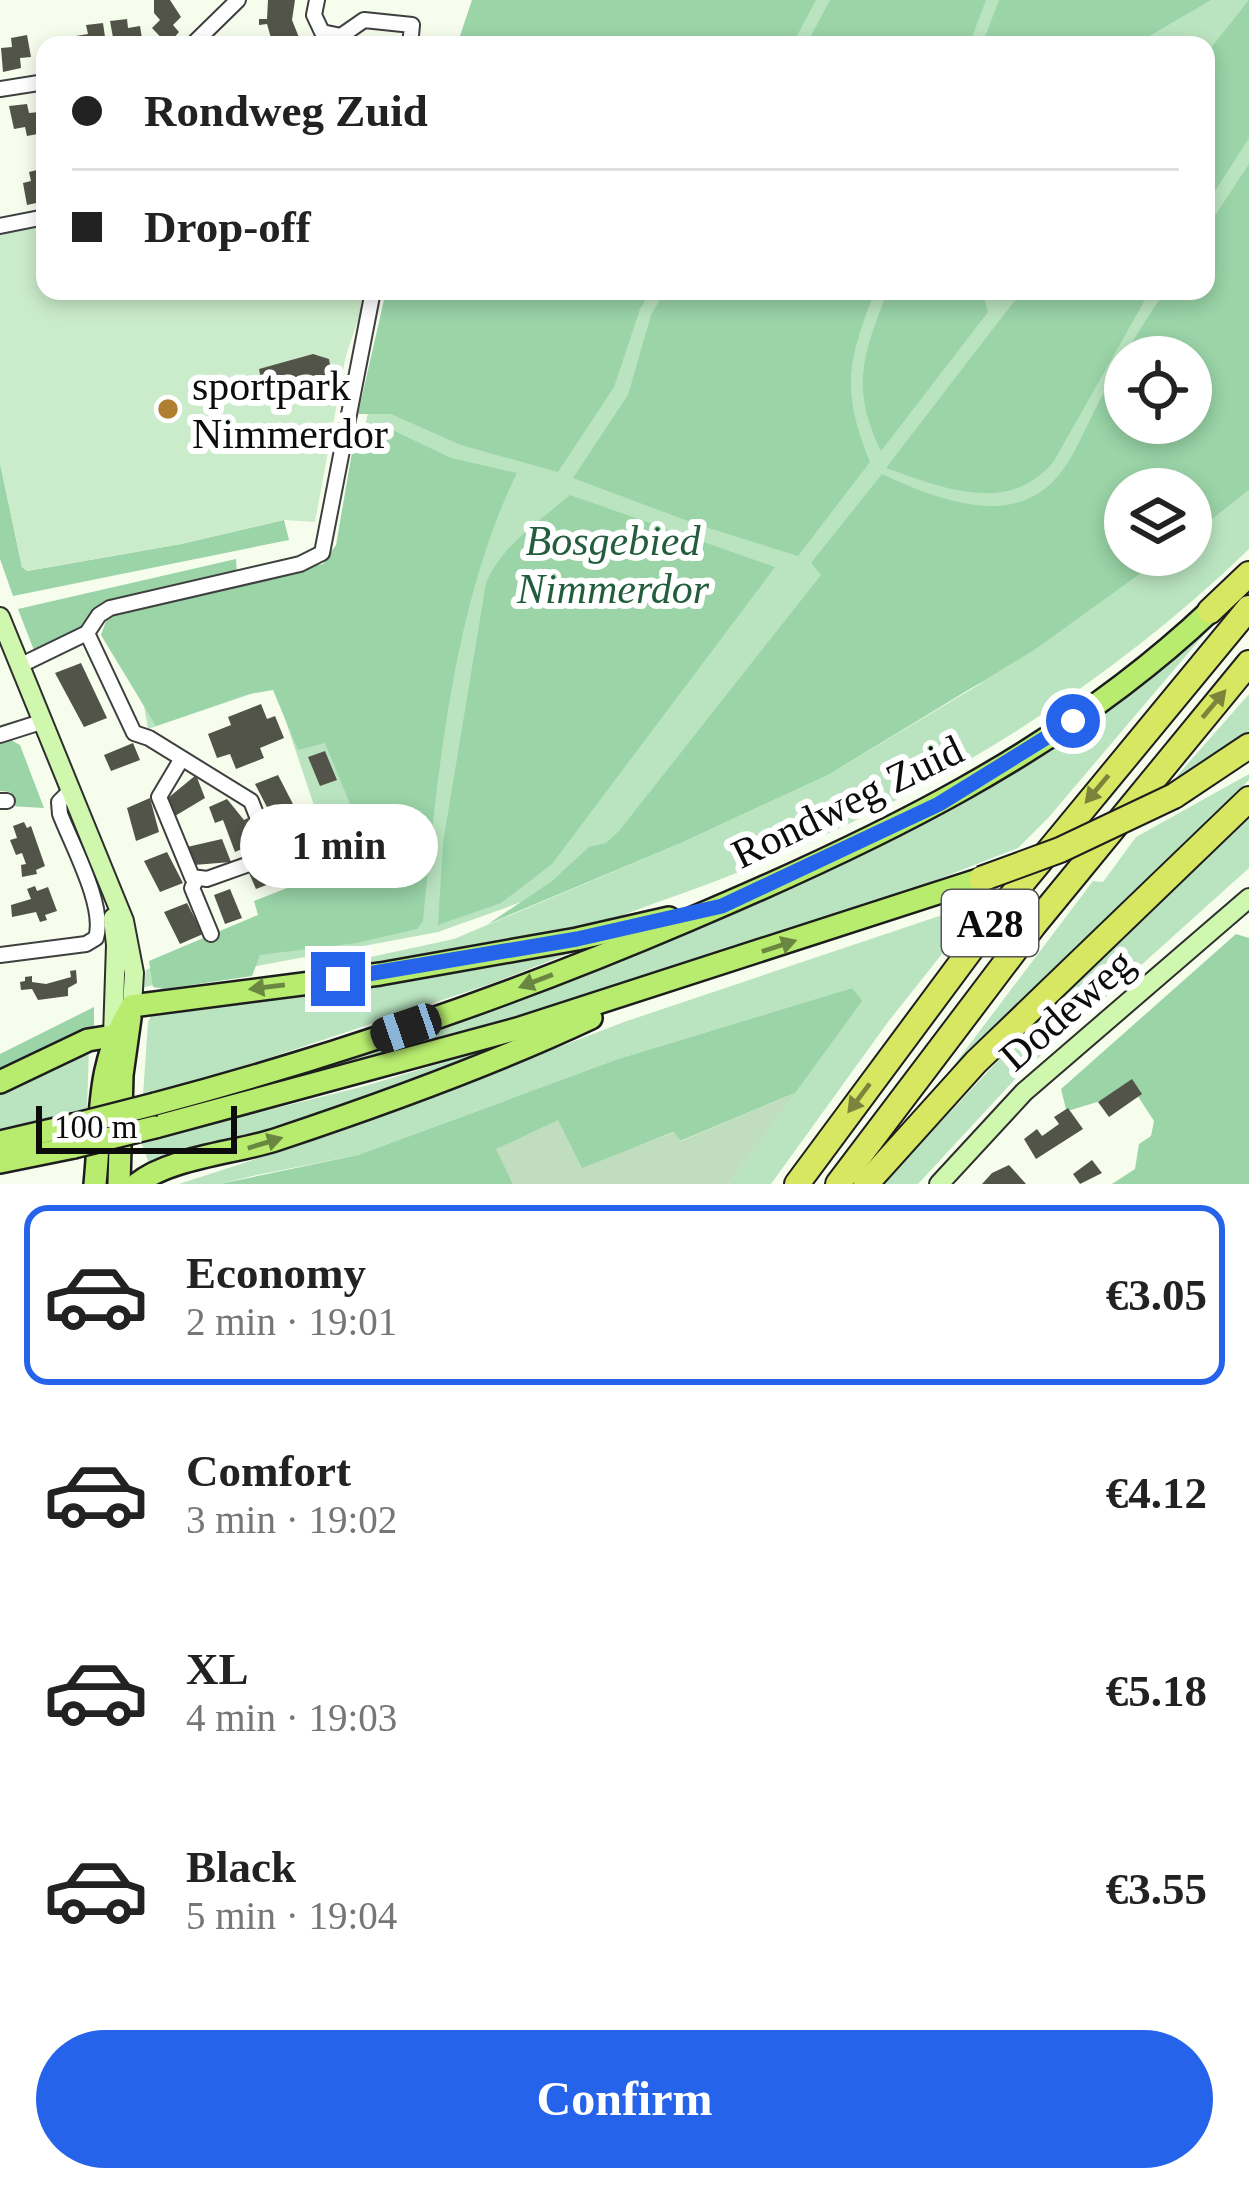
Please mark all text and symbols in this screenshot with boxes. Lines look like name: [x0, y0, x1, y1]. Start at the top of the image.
text: Rondweg Zuid: [144, 86, 428, 136]
text: Drop-off: [144, 202, 311, 252]
map controls: [1104, 336, 1212, 576]
button: locate: [1104, 336, 1212, 444]
place label: sportpark Nimmerdor: [192, 363, 388, 457]
marker: sportpark Nimmerdor: [155, 396, 181, 422]
button: layers: [1104, 468, 1212, 576]
park label: Bosgebied Nimmerdor: [516, 518, 710, 612]
one-way arrow: [1200, 689, 1226, 719]
route start: [1046, 694, 1100, 748]
street label: Rondweg Zuid: [725, 726, 970, 878]
one-way arrow: [1085, 774, 1111, 804]
callout: 1 min: [239, 805, 437, 889]
text: 1 min: [292, 824, 386, 867]
road number: A28: [942, 890, 1038, 956]
one-way arrow: [761, 936, 797, 954]
street label: Dodeweg: [991, 940, 1142, 1080]
route end: [311, 952, 365, 1006]
one-way arrow: [517, 973, 553, 991]
one-way arrow: [248, 978, 285, 997]
car: [366, 999, 446, 1057]
one-way arrow: [848, 1082, 872, 1113]
scale bar: [36, 1100, 237, 1153]
text: 100 m: [54, 1109, 137, 1145]
one-way arrow: [247, 1133, 284, 1151]
icon: car: [42, 1241, 150, 1349]
text: Economy: [186, 1248, 366, 1298]
text: €3.05: [1106, 1270, 1207, 1320]
text: 2 min · 19:01: [186, 1300, 397, 1343]
icon: car: [42, 1439, 150, 1547]
text: Comfort: [186, 1446, 351, 1496]
text: €4.12: [1106, 1468, 1207, 1518]
text: 3 min · 19:02: [186, 1498, 397, 1541]
icon: car: [42, 1637, 150, 1745]
text: XL: [186, 1644, 249, 1694]
text: €5.18: [1106, 1666, 1207, 1716]
text: 4 min · 19:03: [186, 1696, 397, 1739]
icon: car: [42, 1835, 150, 1943]
text: Black: [186, 1842, 296, 1892]
text: €3.55: [1106, 1864, 1207, 1914]
text: 5 min · 19:04: [186, 1894, 397, 1937]
button: Confirm: [36, 2030, 1213, 2168]

